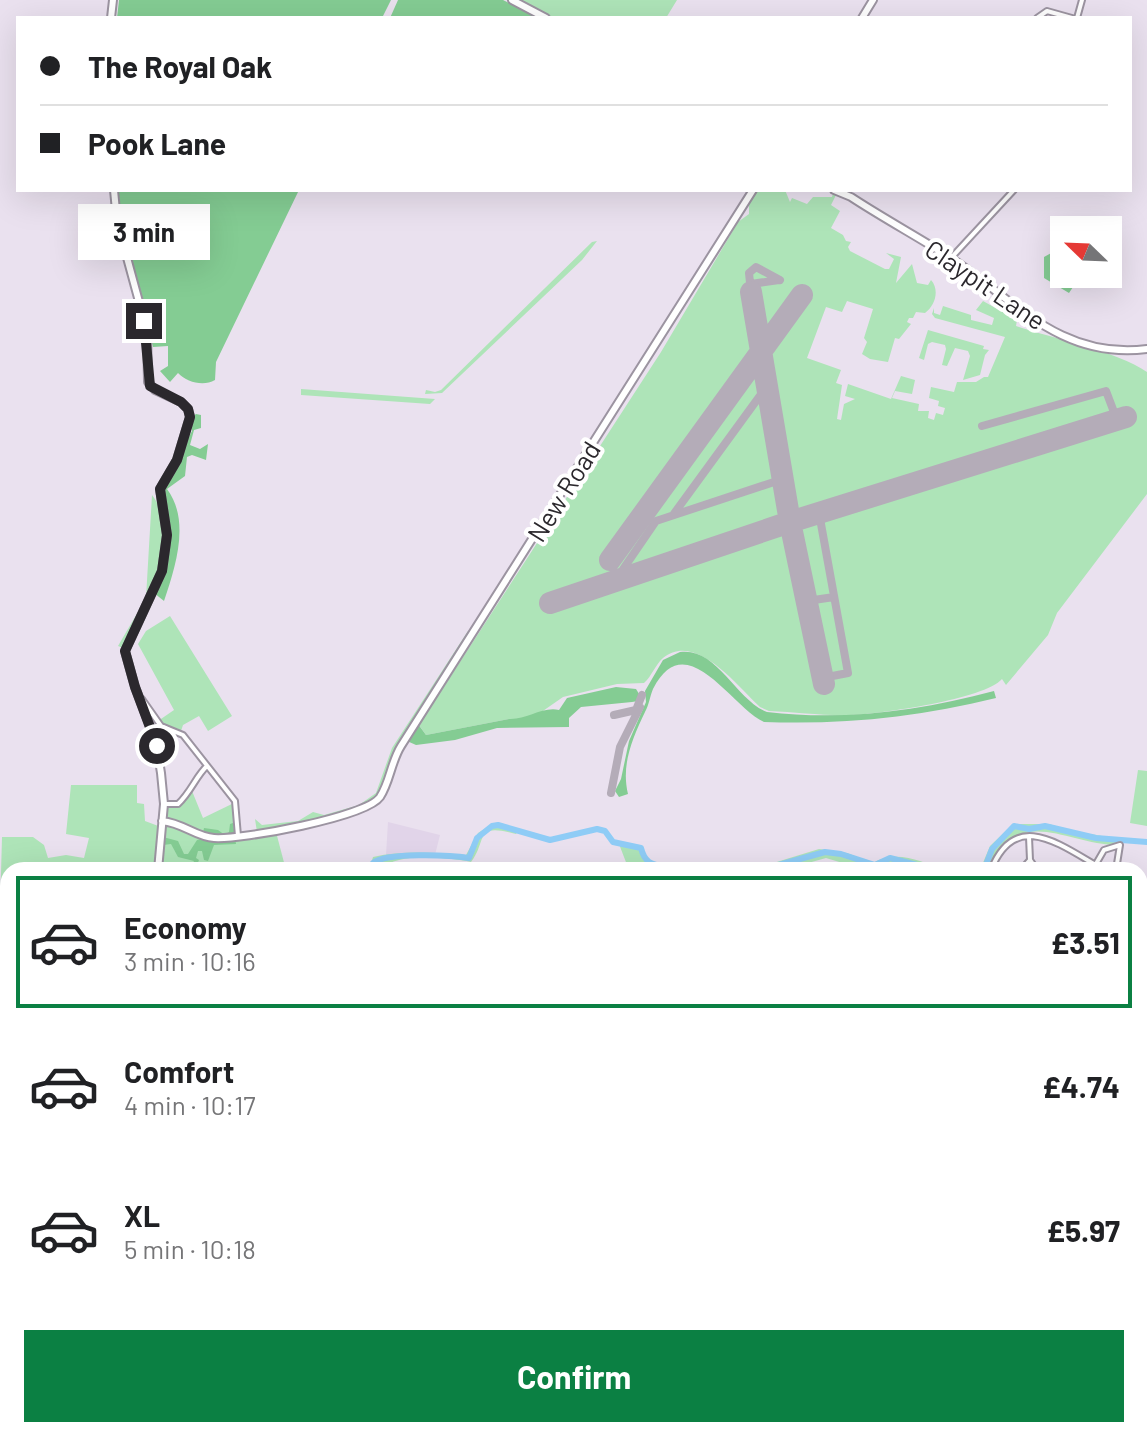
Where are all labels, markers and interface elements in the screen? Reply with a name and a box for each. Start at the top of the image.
text: The Royal Oak [88,48,272,84]
text: Pook Lane [88,125,226,161]
callout: 3 min [78,205,210,261]
text: 3 min [113,216,175,247]
north arrow [1050,216,1122,288]
map controls [1050,216,1122,288]
street label: Claypit Lane [920,232,1052,336]
route end [126,303,162,339]
street label: New Road [520,435,606,547]
route start [139,728,175,764]
icon: car [28,906,100,978]
text: Economy [124,909,247,945]
text: £3.51 [1051,924,1120,960]
text: 3 min · 10:16 [124,945,256,976]
icon: car [28,1050,100,1122]
text: Comfort [124,1053,234,1089]
text: £4.74 [1042,1068,1120,1104]
text: 4 min · 10:17 [124,1089,256,1120]
icon: car [28,1194,100,1266]
text: XL [124,1197,160,1233]
text: £5.97 [1047,1212,1120,1248]
text: 5 min · 10:18 [124,1233,256,1264]
button: Confirm [24,1330,1124,1422]

